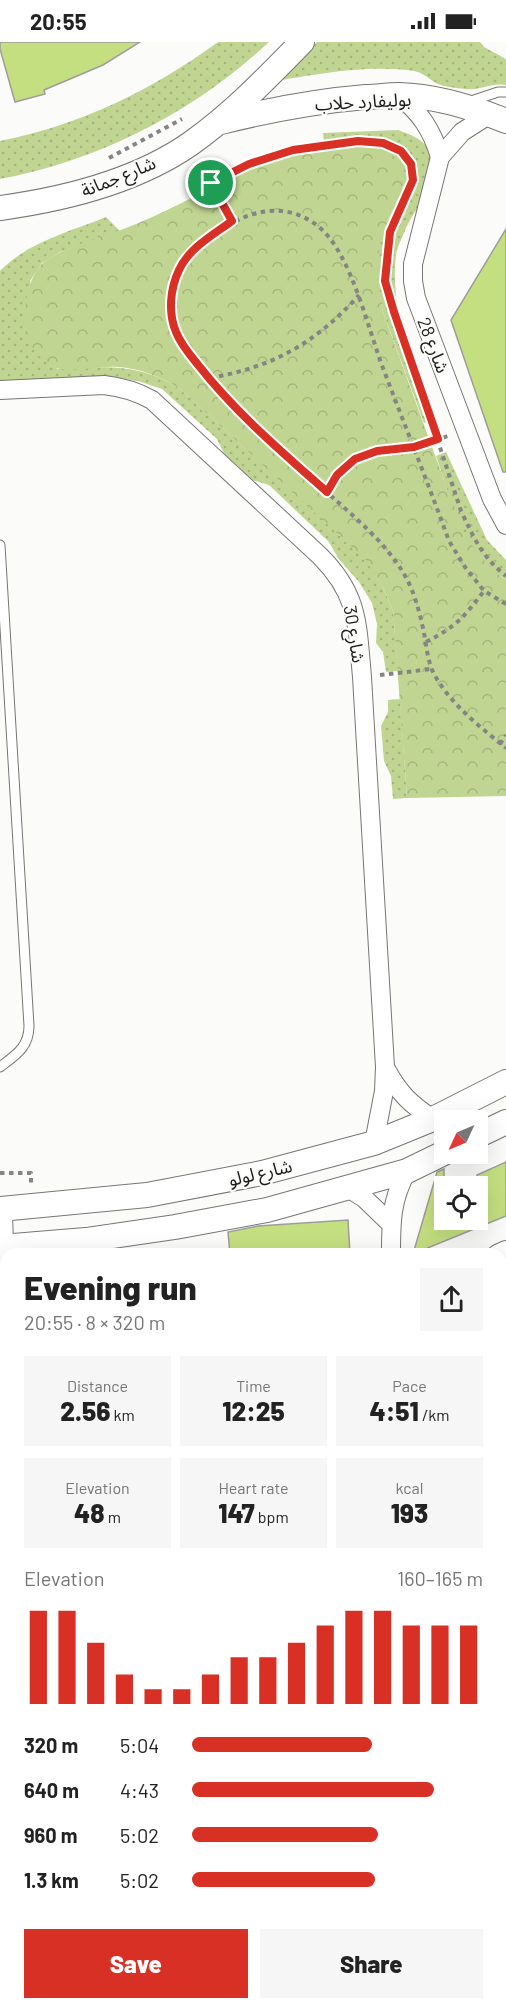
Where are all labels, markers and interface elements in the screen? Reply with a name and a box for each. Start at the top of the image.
text: 20:55 [30,8,87,34]
street label: بوليفارد حلاب [314,87,412,116]
street label: شارع جمانة [77,151,160,205]
pin [185,157,236,208]
icon: arrive [194,166,227,199]
street label: شارع 28 [410,314,455,377]
street label: شارع 30 [336,604,370,665]
north arrow [434,1110,488,1164]
map controls [434,1110,488,1230]
street label: شارع لولو [226,1154,295,1194]
button: locate [434,1176,488,1230]
text: Evening run [24,1267,197,1307]
button: share [420,1268,483,1331]
text: 20:55 · 8 × 320 m [24,1310,165,1334]
text: Distance [67,1376,128,1395]
text: Time [236,1376,271,1395]
text: Pace [392,1376,427,1395]
text: 2.56 [60,1395,110,1426]
text: 12:25 [222,1395,285,1426]
text: 4:51 [369,1395,419,1426]
text: km [110,1405,135,1424]
text: /km [419,1405,450,1424]
text: Elevation [65,1478,130,1497]
text: Heart rate [218,1478,289,1497]
text: kcal [396,1478,423,1497]
text: 48 [74,1497,105,1528]
text: 147 [218,1497,255,1528]
text: 193 [391,1497,428,1528]
text: m [105,1507,121,1526]
text: bpm [255,1507,289,1526]
text: Elevation [24,1566,105,1590]
text: 160–165 m [397,1566,483,1590]
text: 320 m [24,1733,78,1757]
text: 5:04 [120,1733,159,1757]
text: 640 m [24,1778,79,1802]
text: 4:43 [120,1778,159,1802]
text: 960 m [24,1823,77,1847]
text: 5:02 [120,1823,159,1847]
text: 1.3 km [24,1868,79,1892]
text: 5:02 [120,1868,159,1892]
button: Save [24,1929,248,1998]
button: Share [260,1929,483,1998]

